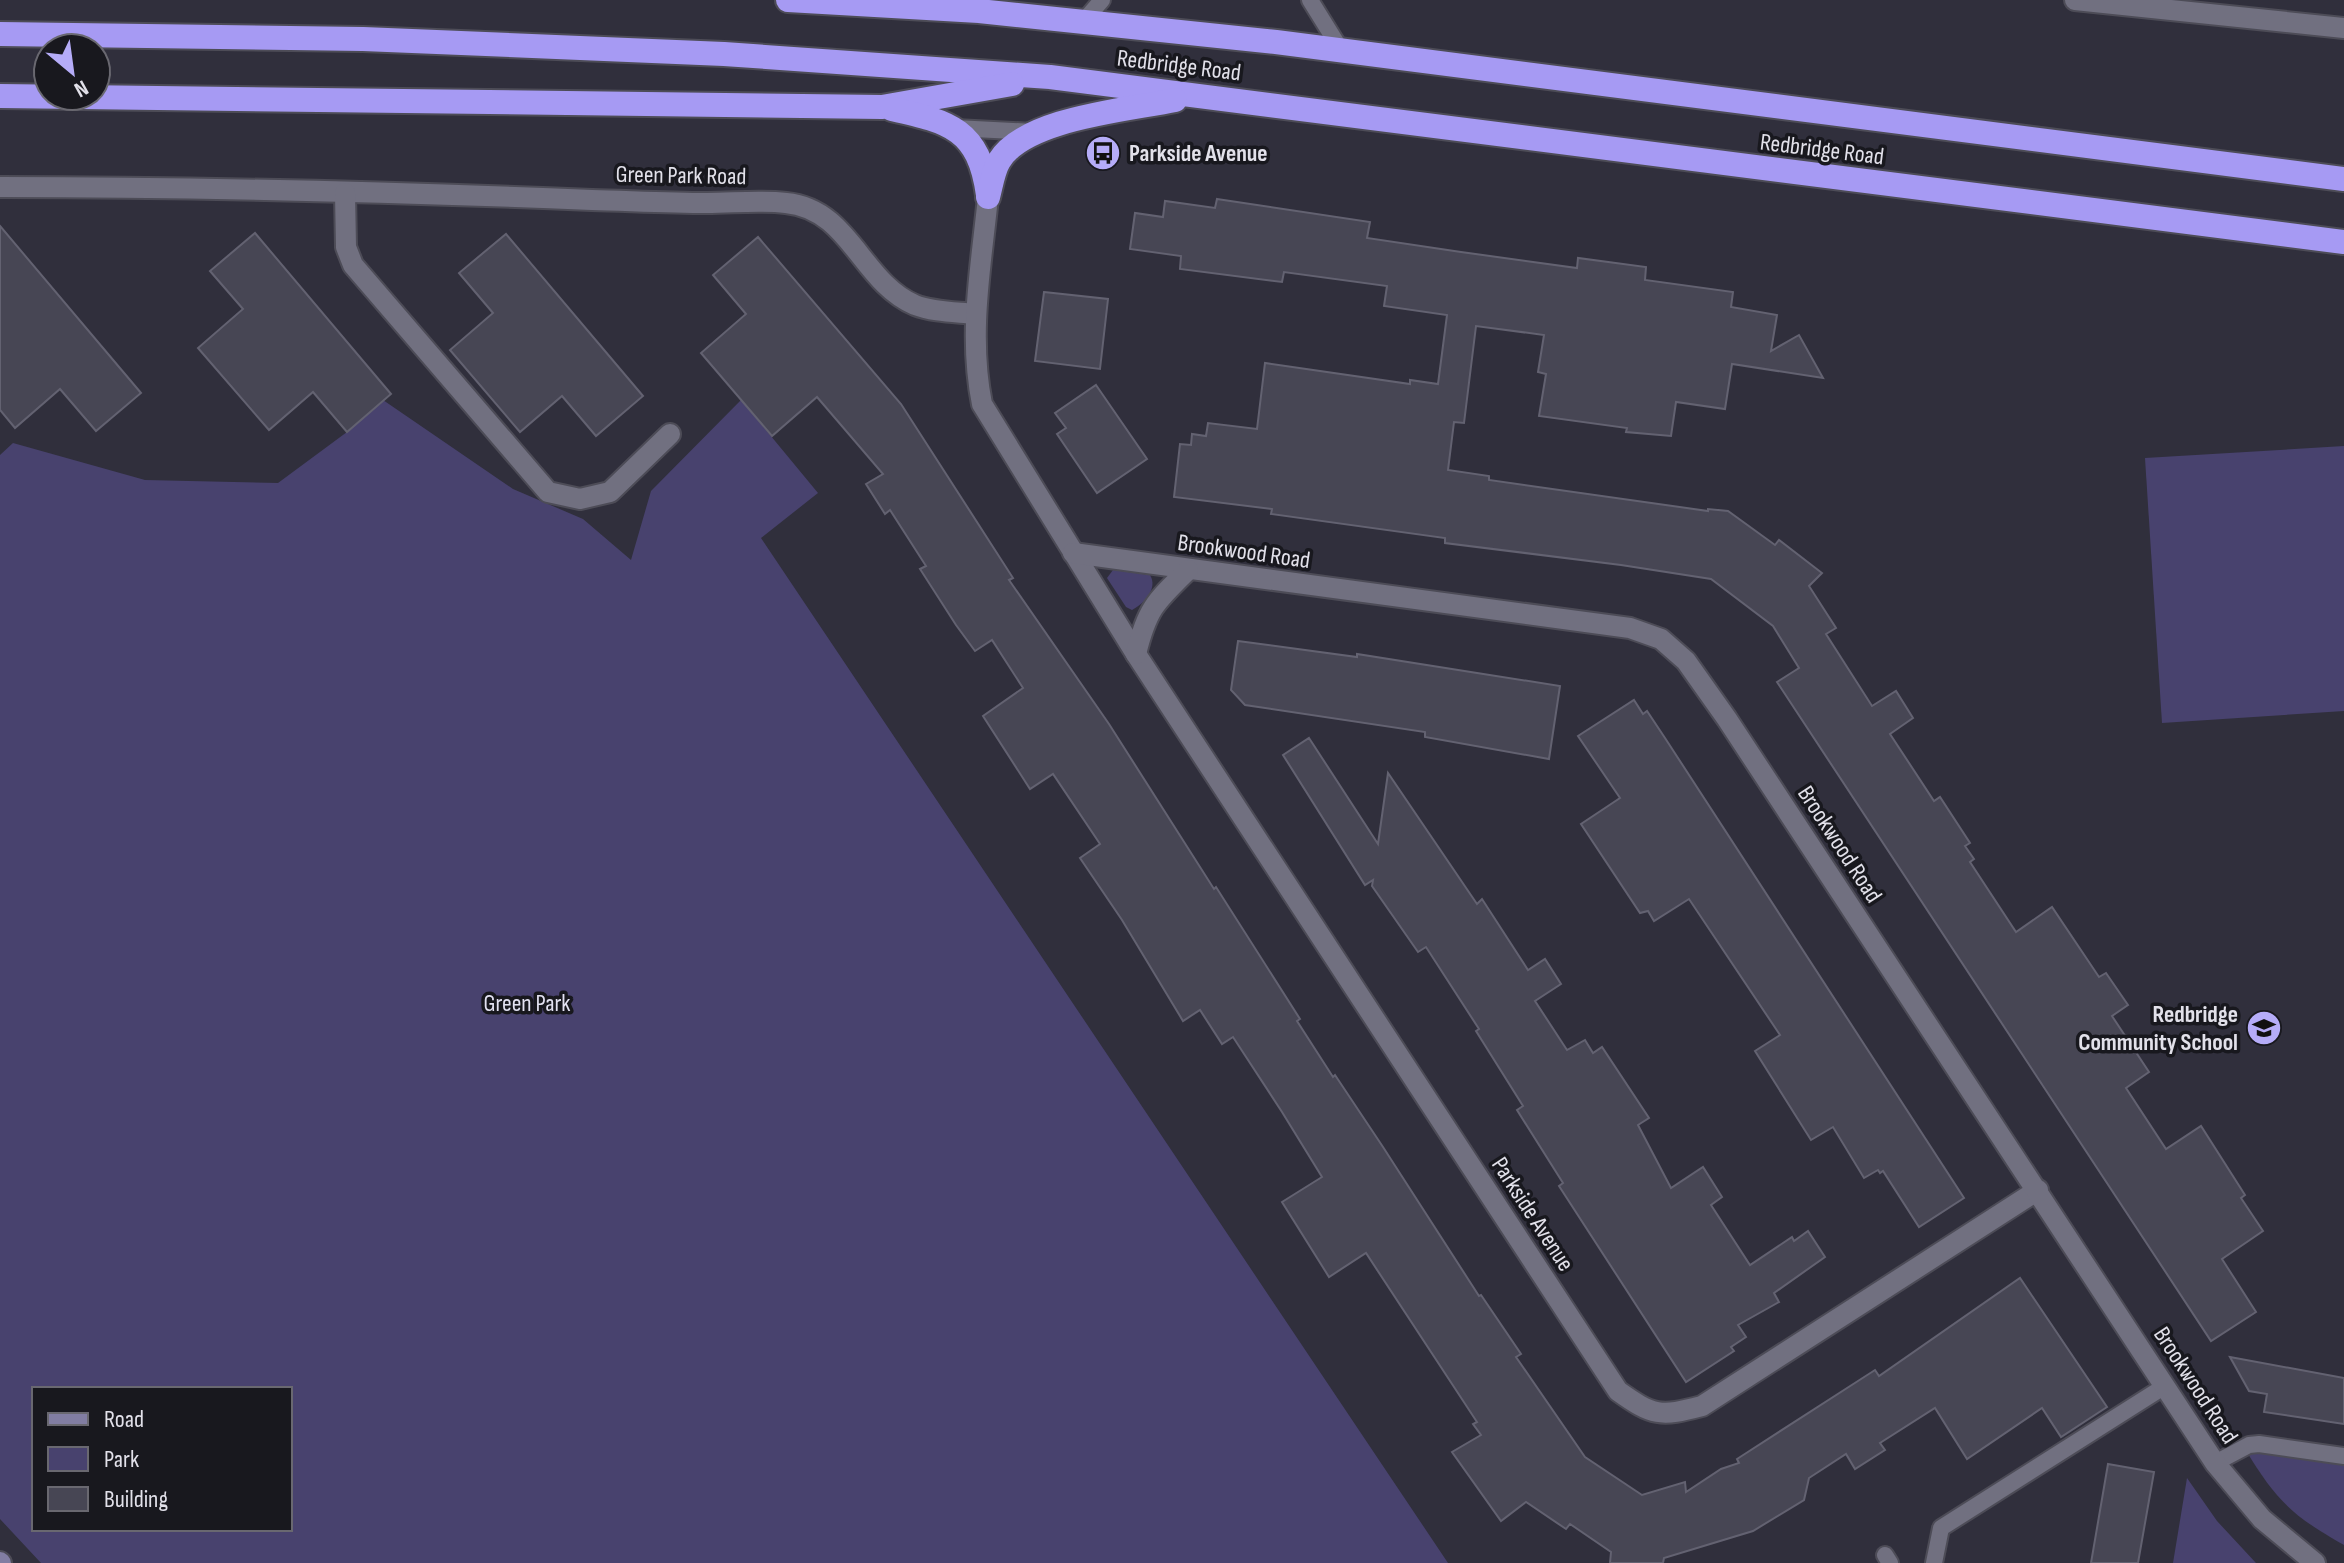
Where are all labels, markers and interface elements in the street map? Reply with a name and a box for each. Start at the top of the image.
north arrow [32,32,112,112]
street label: Redbridge Road [1115,44,1243,87]
text: N [69,74,93,103]
street label: Redbridge Road [1758,128,1886,171]
bus stop icon: Parkside Avenue [1084,134,1122,172]
place label: Parkside Avenue [1129,139,1268,168]
street label: Green Park Road [615,160,747,191]
street label: Brookwood Road [1176,528,1312,575]
street label: Brookwood Road [1791,780,1888,908]
park label: Green Park [483,989,571,1018]
place label: Redbridge Community School [2078,1000,2238,1057]
school or university icon: Redbridge Community School [2245,1009,2283,1047]
street label: Parkside Avenue [1485,1152,1580,1277]
street label: Brookwood Road [2147,1321,2244,1449]
legend [32,1387,292,1531]
text: Road [104,1405,144,1434]
text: Park [104,1445,139,1474]
text: Building [104,1485,168,1514]

